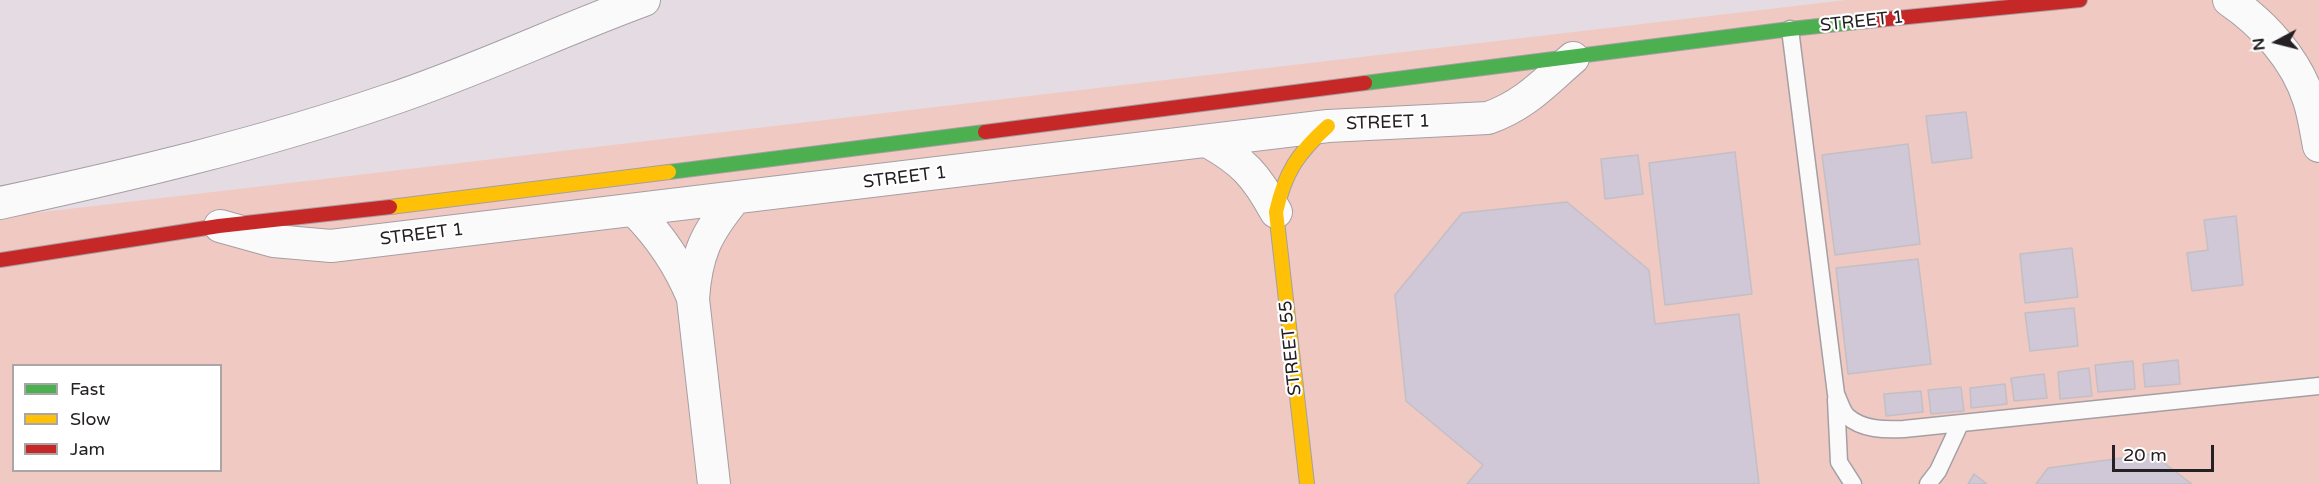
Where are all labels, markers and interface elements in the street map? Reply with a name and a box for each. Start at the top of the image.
street label: STREET 1 [1819,7,1905,37]
north arrow [2247,12,2307,72]
text: N [2248,37,2270,52]
street label: STREET 1 [1346,111,1430,135]
street label: STREET 1 [862,162,948,194]
street label: STREET 1 [379,219,465,251]
street label: STREET 55 [1275,299,1307,397]
legend [12,364,222,472]
text: Fast [70,378,105,400]
text: Slow [70,408,111,430]
scale bar [2115,433,2217,471]
text: Jam [70,438,105,460]
text: 20 m [2123,444,2167,466]

